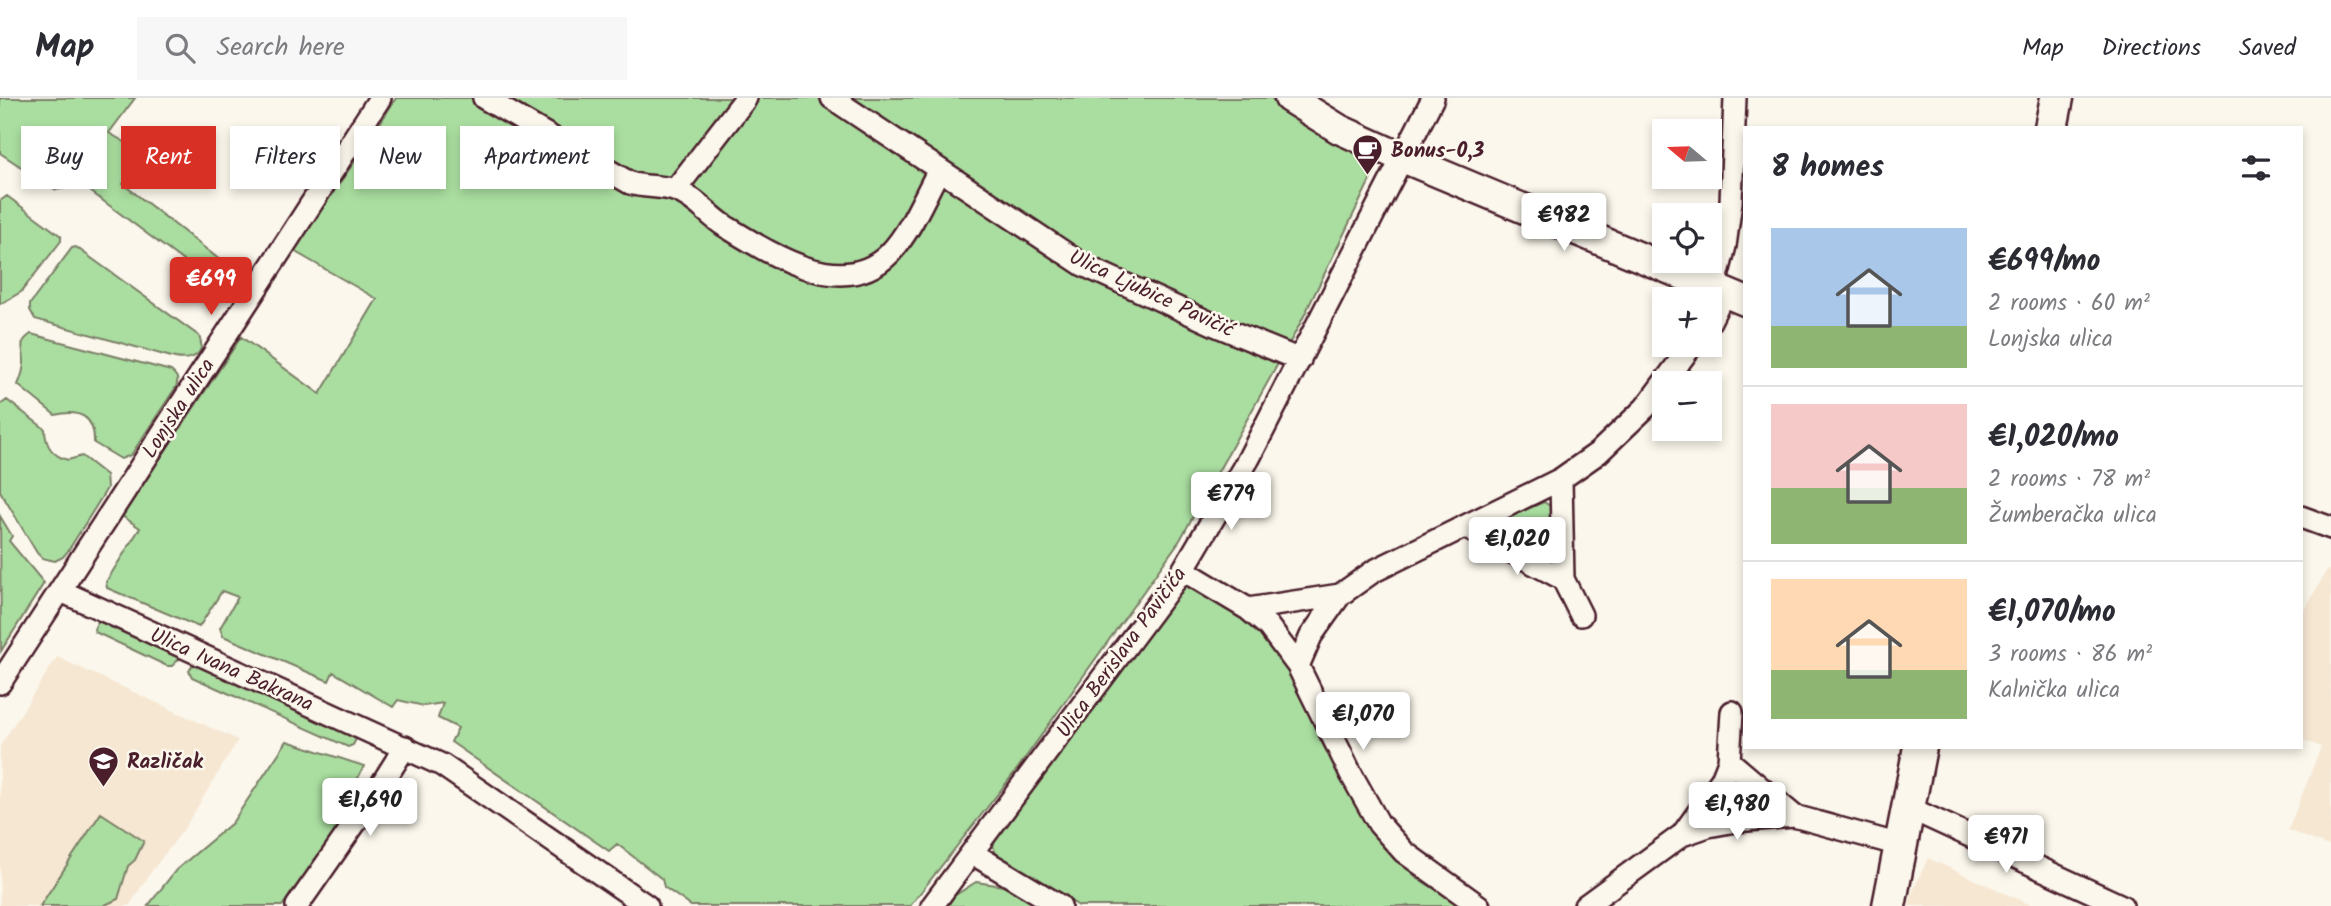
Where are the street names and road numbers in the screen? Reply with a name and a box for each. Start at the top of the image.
street label: Ulica Ljubice Pavičić [1063,242,1241,348]
street label: Lonjska ulica [134,352,224,466]
street label: Ulica Berislava Pavičića [1049,560,1196,745]
street label: Ulica Ivana Bakrana [144,620,318,721]

